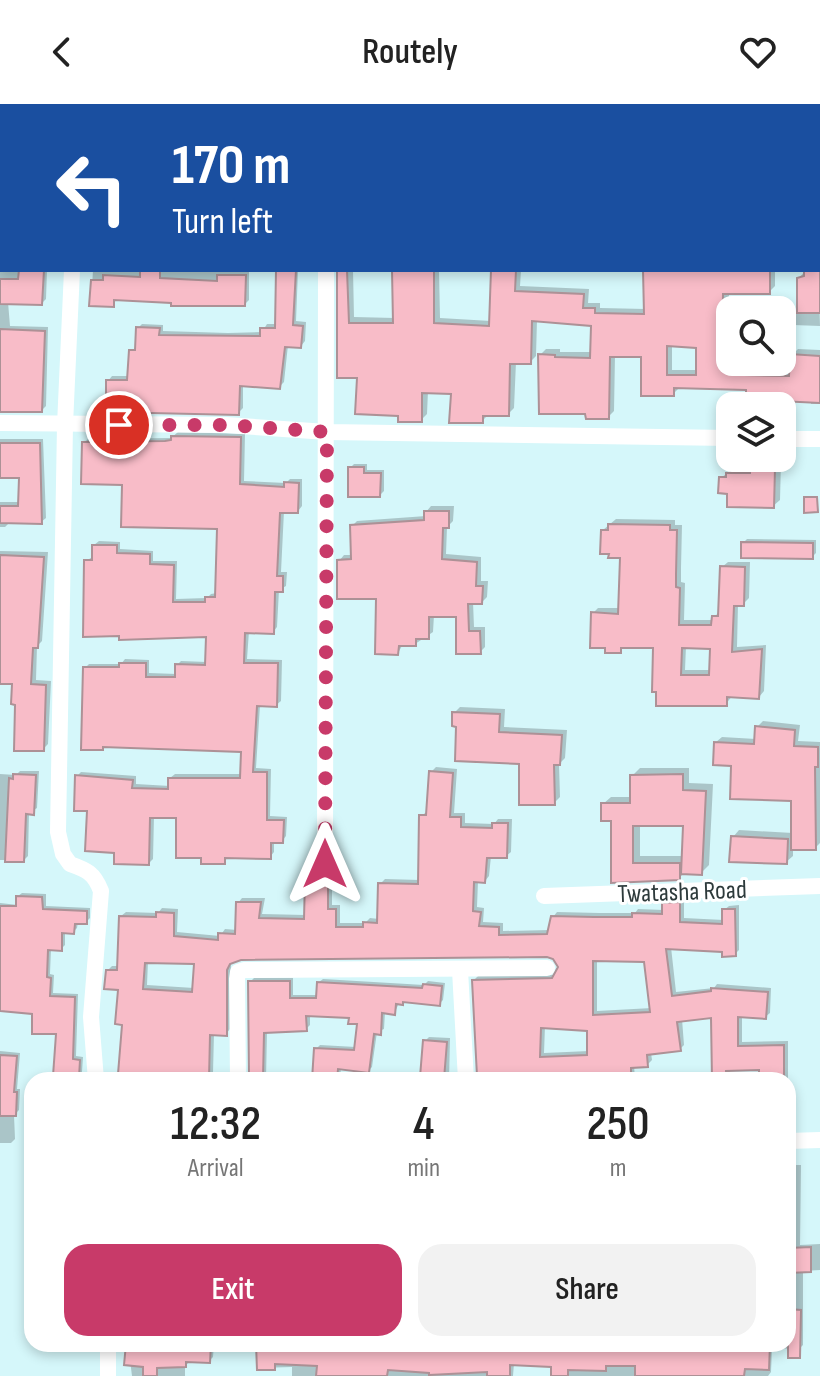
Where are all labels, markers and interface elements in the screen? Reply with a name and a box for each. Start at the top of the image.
icon: back [40,30,84,74]
icon: heart [736,30,780,74]
text: Routely [362,31,458,74]
text: 170 m [172,133,290,200]
icon: left [40,136,144,240]
text: Turn left [172,201,273,244]
map controls [716,296,796,472]
button: search [716,296,796,376]
pin [85,391,153,459]
button: layers [716,392,796,472]
icon: arrive [97,403,141,447]
position arrow [283,822,367,906]
street label: Twatasha Road [617,875,747,910]
text: 12:32 [170,1096,261,1153]
text: 4 [413,1096,434,1153]
text: 250 [587,1096,650,1153]
text: Arrival [188,1153,244,1184]
text: min [407,1153,440,1184]
text: m [610,1153,626,1184]
button: Exit [64,1244,402,1336]
button: Share [418,1244,756,1336]

